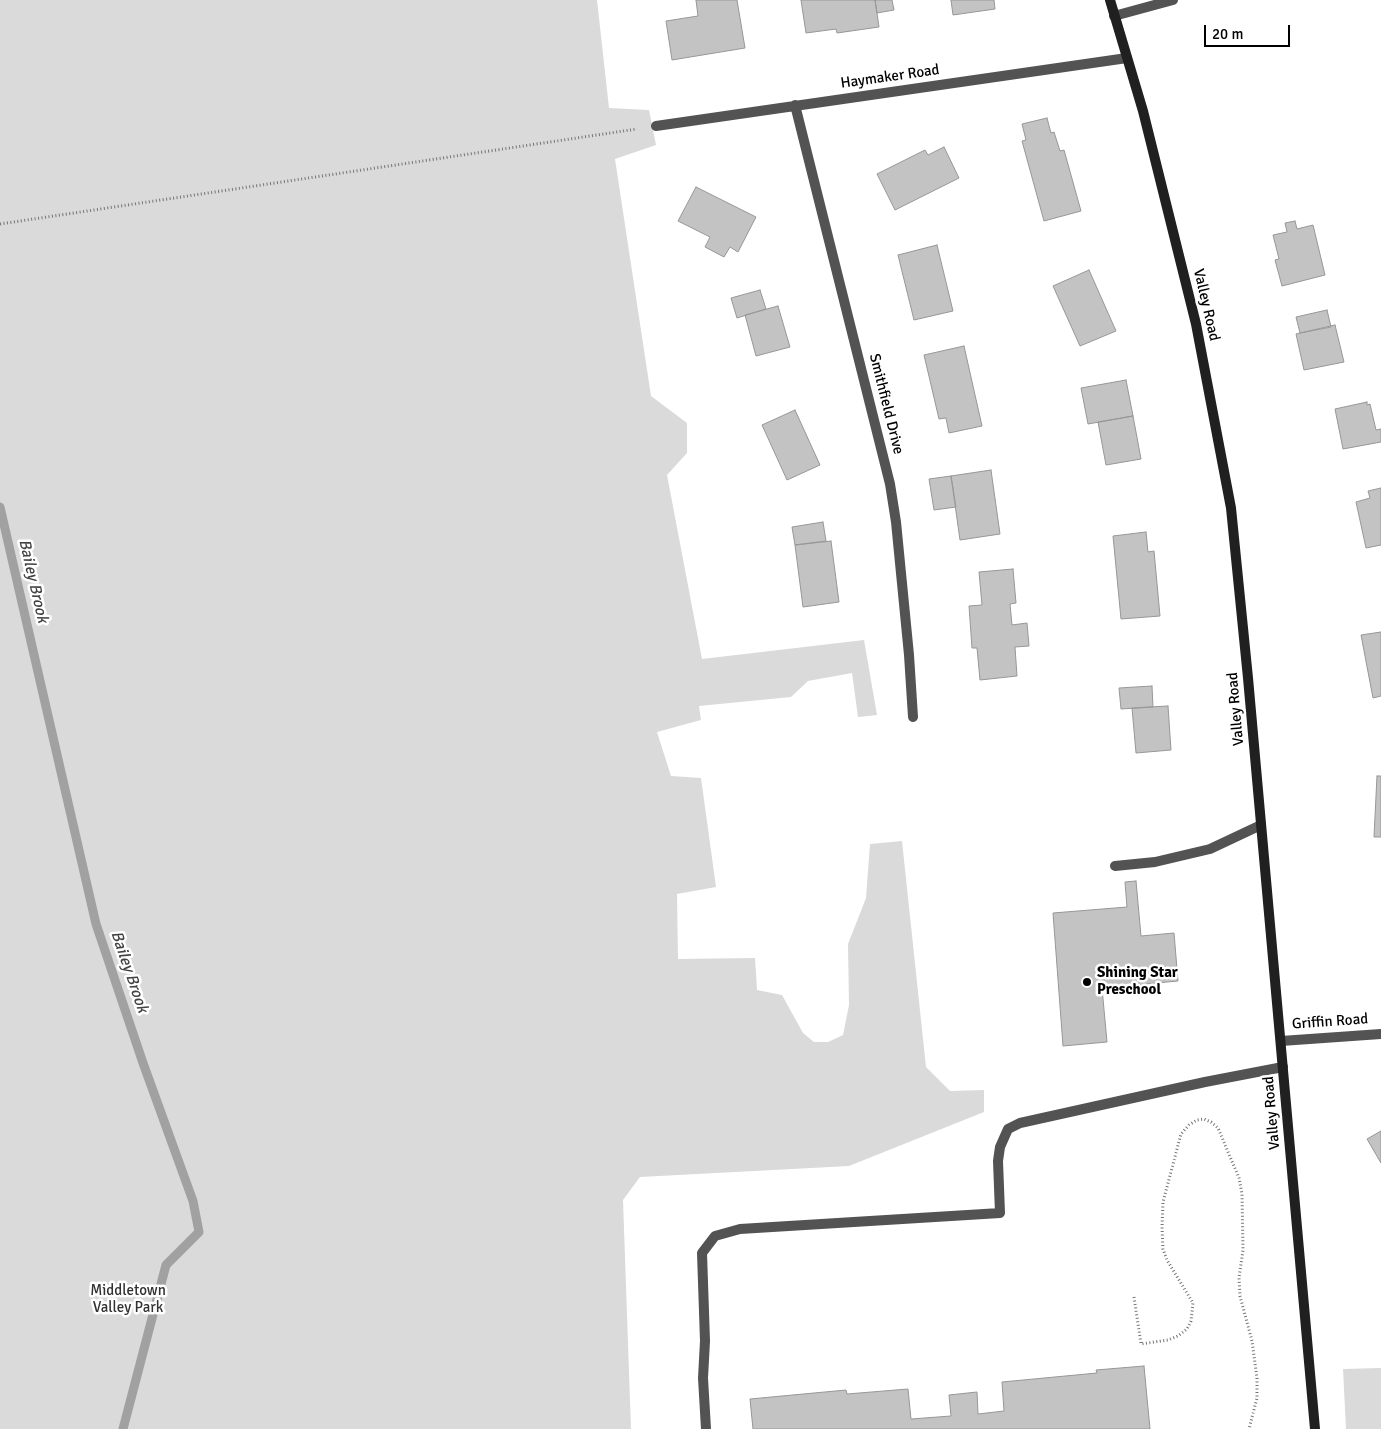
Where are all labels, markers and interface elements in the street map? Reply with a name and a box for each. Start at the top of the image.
scale bar [1206,15,1292,47]
text: 20 m [1212,25,1243,43]
street label: Haymaker Road [839,61,941,93]
street label: Valley Road [1189,267,1223,343]
street label: Smithfield Drive [865,352,907,456]
water label: Bailey Brook [14,537,52,625]
street label: Valley Road [1224,671,1248,747]
water label: Bailey Brook [106,929,152,1015]
place label: Shining Star Preschool [1097,964,1178,999]
marker: Shining Star Preschool [1081,976,1093,988]
street label: Griffin Road [1291,1010,1369,1034]
street label: Valley Road [1260,1075,1284,1151]
park label: Middletown Valley Park [90,1282,166,1317]

